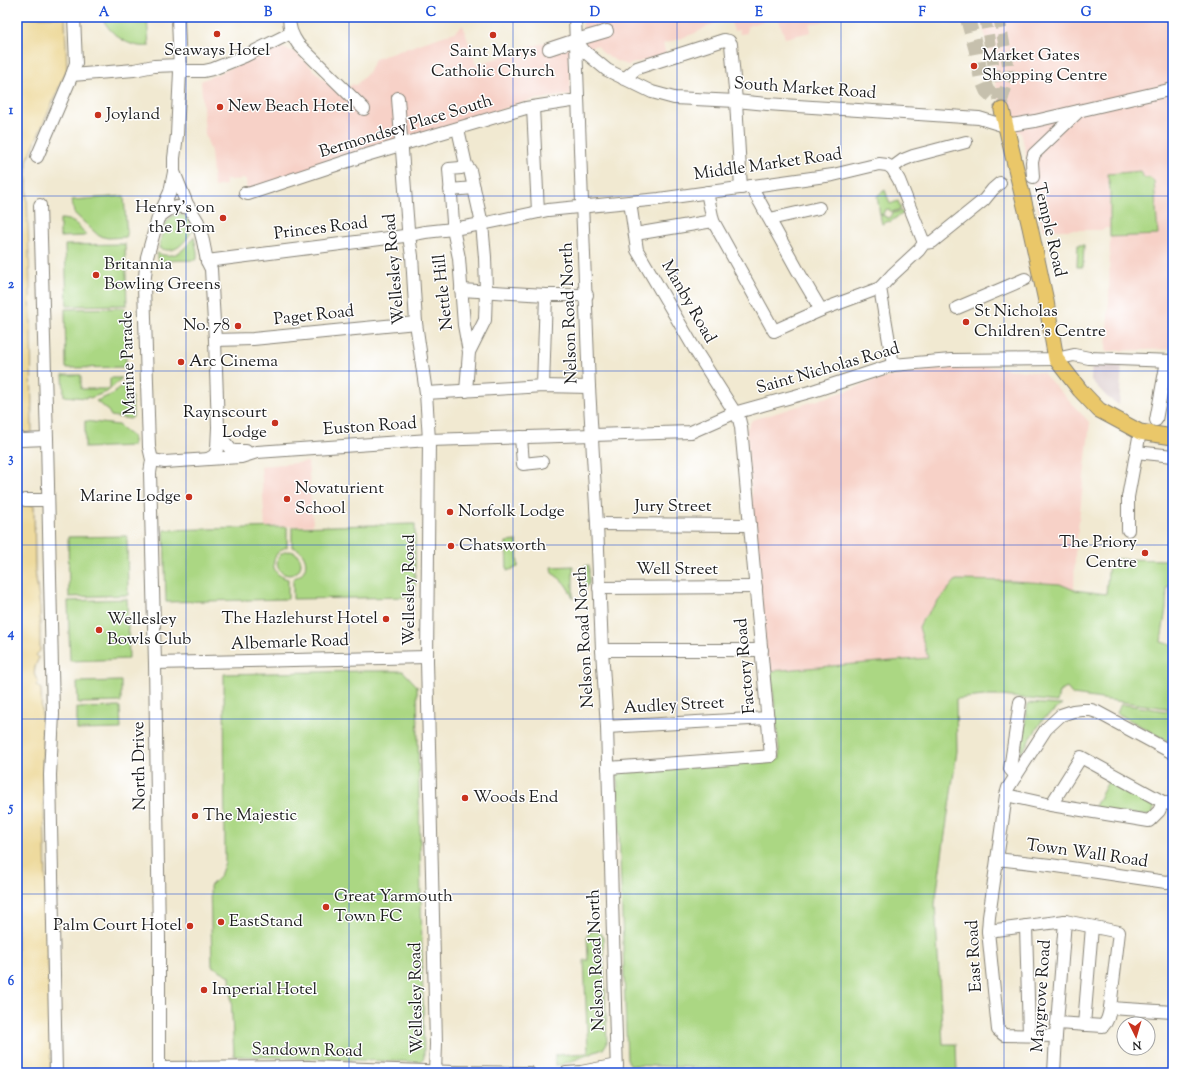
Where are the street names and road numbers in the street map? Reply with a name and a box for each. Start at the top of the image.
street label: South Market Road [733,72,877,106]
street label: Bermondsey Place South [316,89,496,165]
street label: Middle Market Road [692,143,844,187]
street label: Temple Road [1027,181,1072,280]
street label: Princes Road [273,211,370,247]
street label: Wellesley Road [378,212,412,326]
street label: Nelson Road North [556,242,584,384]
street label: Nettle Hill [428,252,460,331]
street label: Manby Road [654,256,722,348]
street label: Paget Road [273,300,356,332]
street label: Marine Parade [115,310,143,415]
street label: Saint Nicholas Road [754,337,903,401]
street label: Euston Road [322,412,418,442]
street label: Jury Street [633,495,712,519]
street label: Wellesley Road [398,534,422,646]
street label: Well Street [636,558,718,582]
street label: Nelson Road North [569,565,601,709]
street label: Factory Road [730,617,762,715]
street label: Albemarle Road [231,629,350,657]
street label: Audley Street [623,691,725,721]
street label: North Drive [127,721,153,811]
street label: Town Wall Road [1025,834,1150,874]
street label: Nelson Road North [583,889,611,1031]
street label: East Road [961,919,989,993]
street label: Maygrove Road [1026,938,1058,1053]
street label: Wellesley Road [404,942,430,1054]
street label: Sandown Road [251,1038,363,1064]

